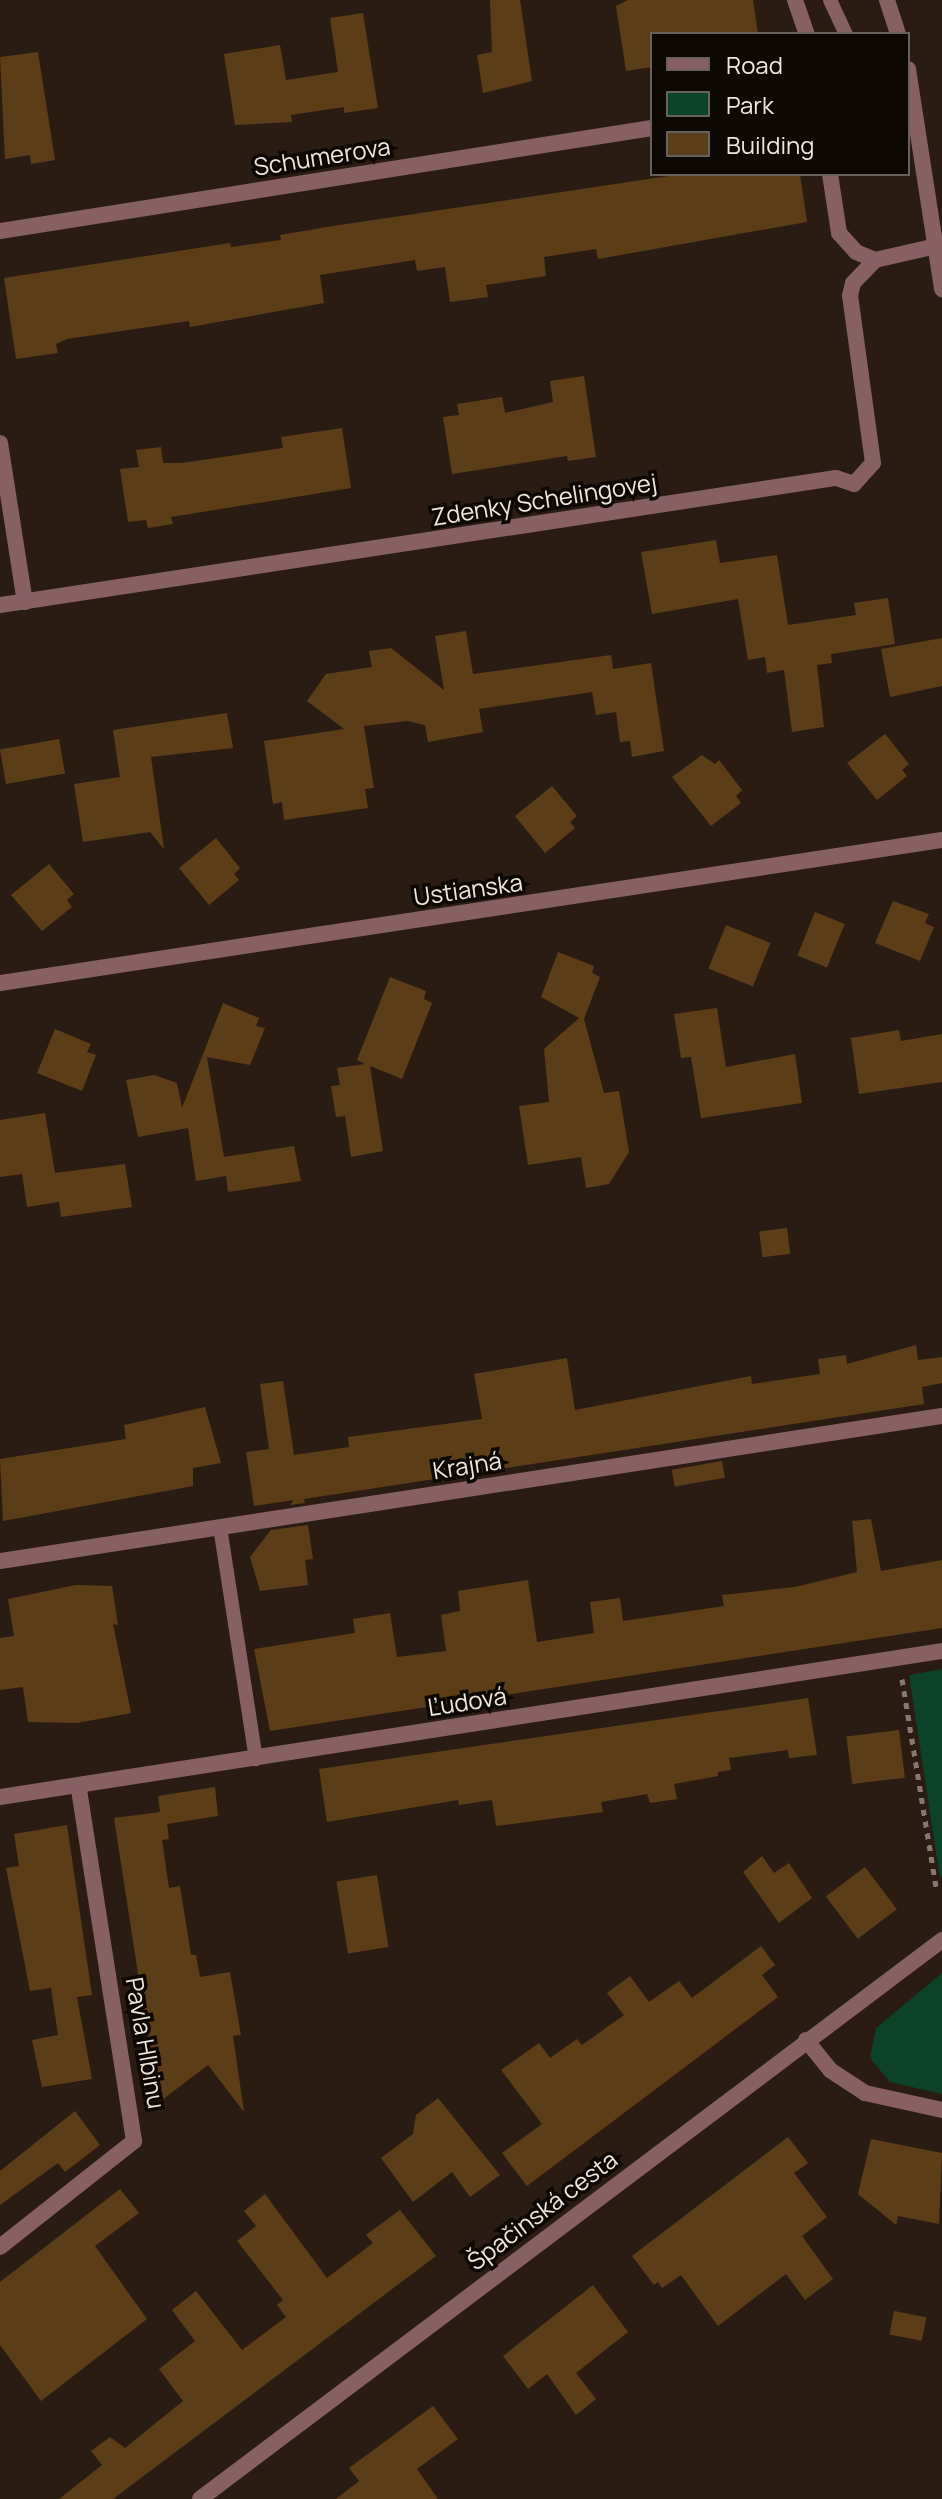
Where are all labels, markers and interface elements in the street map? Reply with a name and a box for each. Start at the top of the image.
legend [650,32,910,176]
text: Road [726,48,783,81]
text: Park [726,88,774,121]
text: Building [726,128,814,161]
street label: Schumerova [252,131,392,181]
street label: Zdenky Schelingovej [429,467,659,531]
street label: Ustianska [411,867,525,911]
street label: Krajná [431,1445,503,1485]
street label: Ľudová [426,1681,508,1721]
street label: Pavla Hlbinu [120,1975,172,2111]
street label: Špačinská cesta [461,2144,623,2276]

